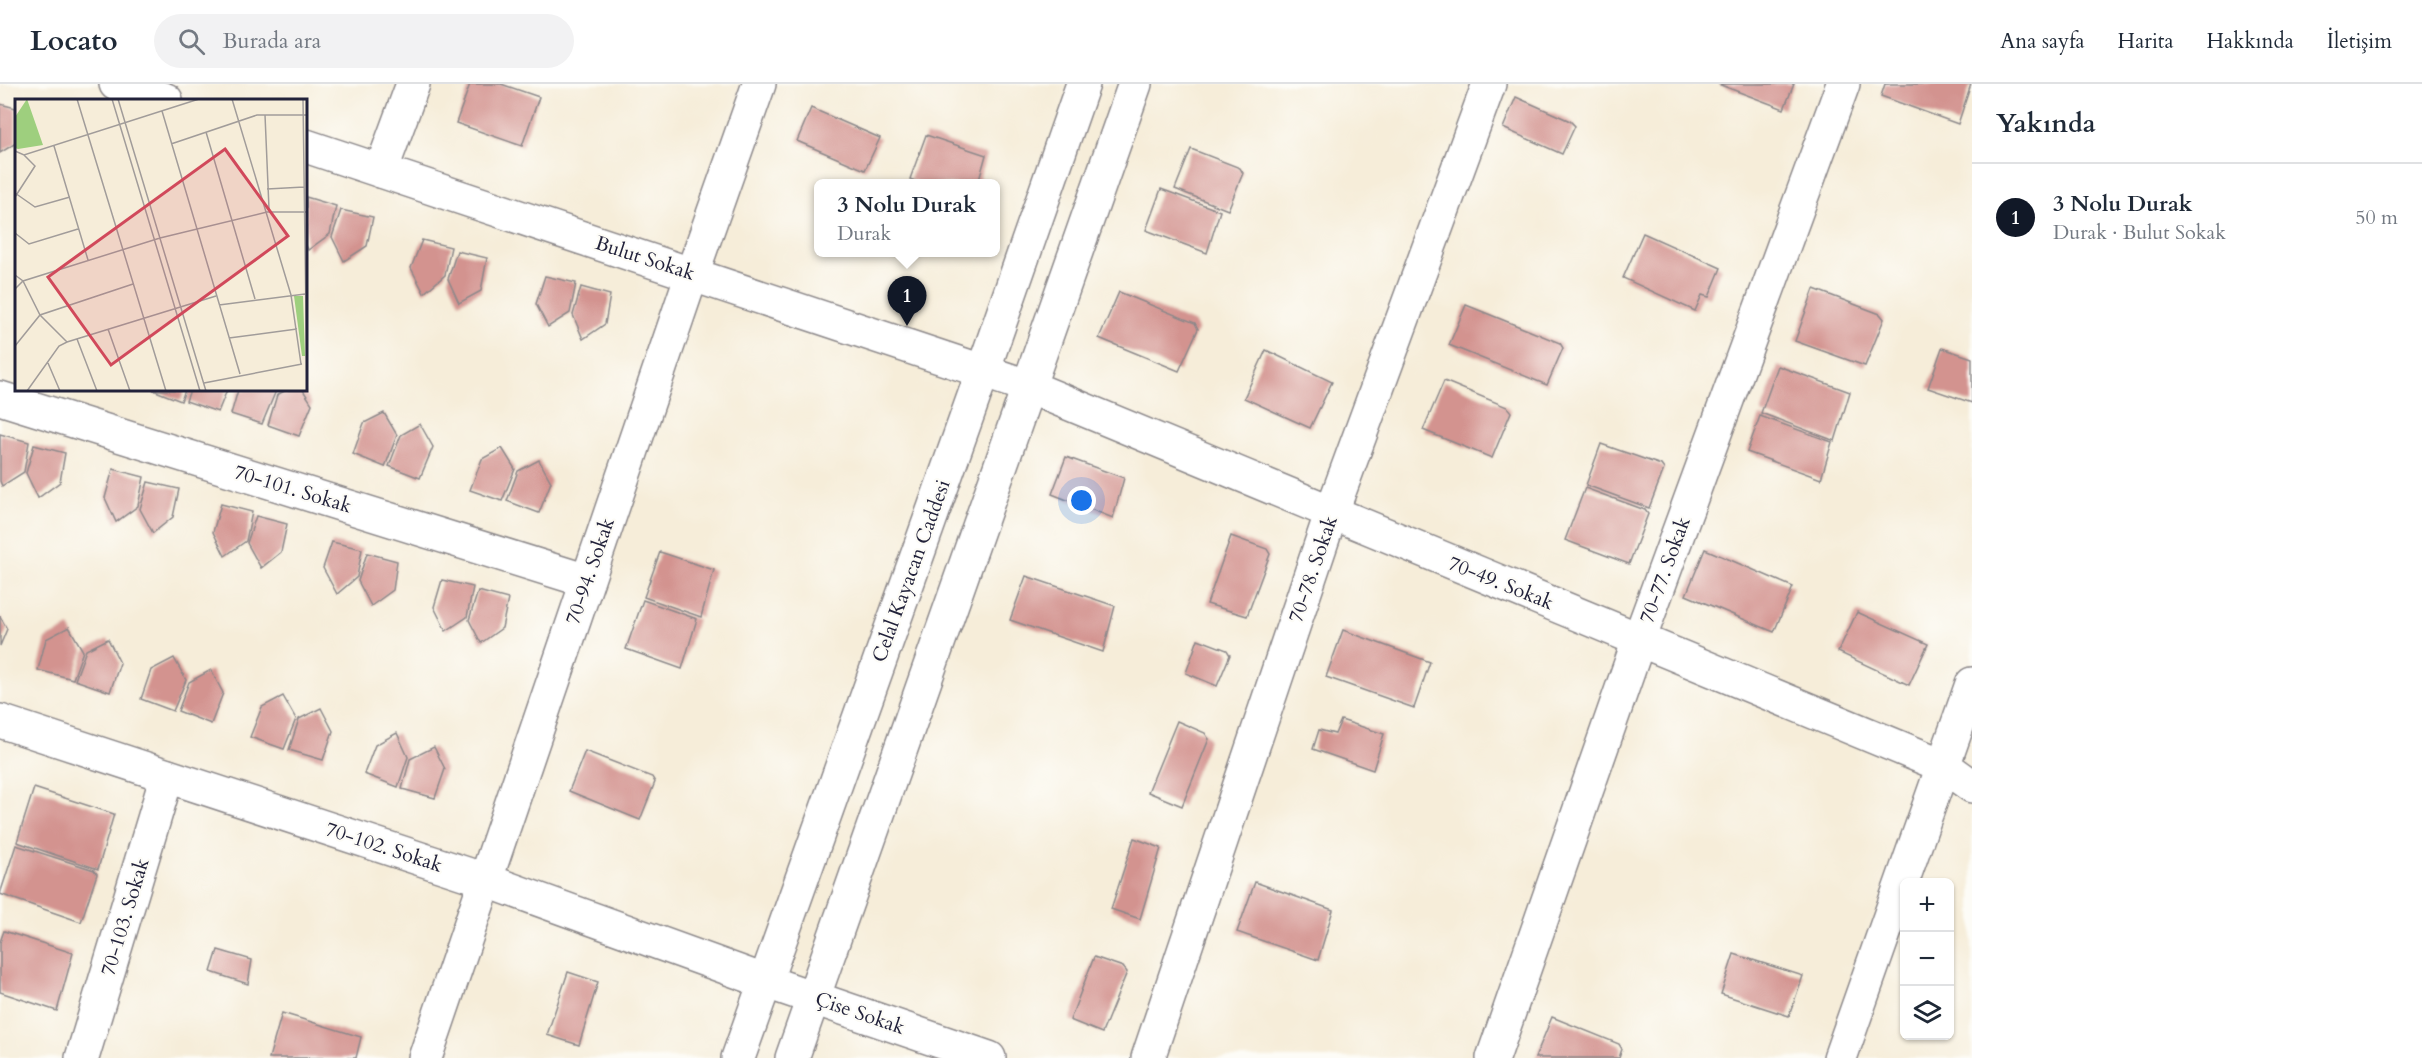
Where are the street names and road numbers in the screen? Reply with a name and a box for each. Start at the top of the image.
street label: Bulut Sokak [592,229,699,287]
street label: 70-101. Sokak [231,458,355,520]
street label: Celal Kayacan Caddesi [865,476,957,666]
street label: 70-78. Sokak [1282,512,1344,626]
street label: 70-77. Sokak [1633,513,1697,627]
street label: 70-94. Sokak [559,514,621,628]
street label: 70-49. Sokak [1444,550,1558,616]
street label: 70-102. Sokak [322,815,446,879]
street label: 70-103. Sokak [94,855,156,979]
street label: Çise Sokak [812,985,909,1041]

